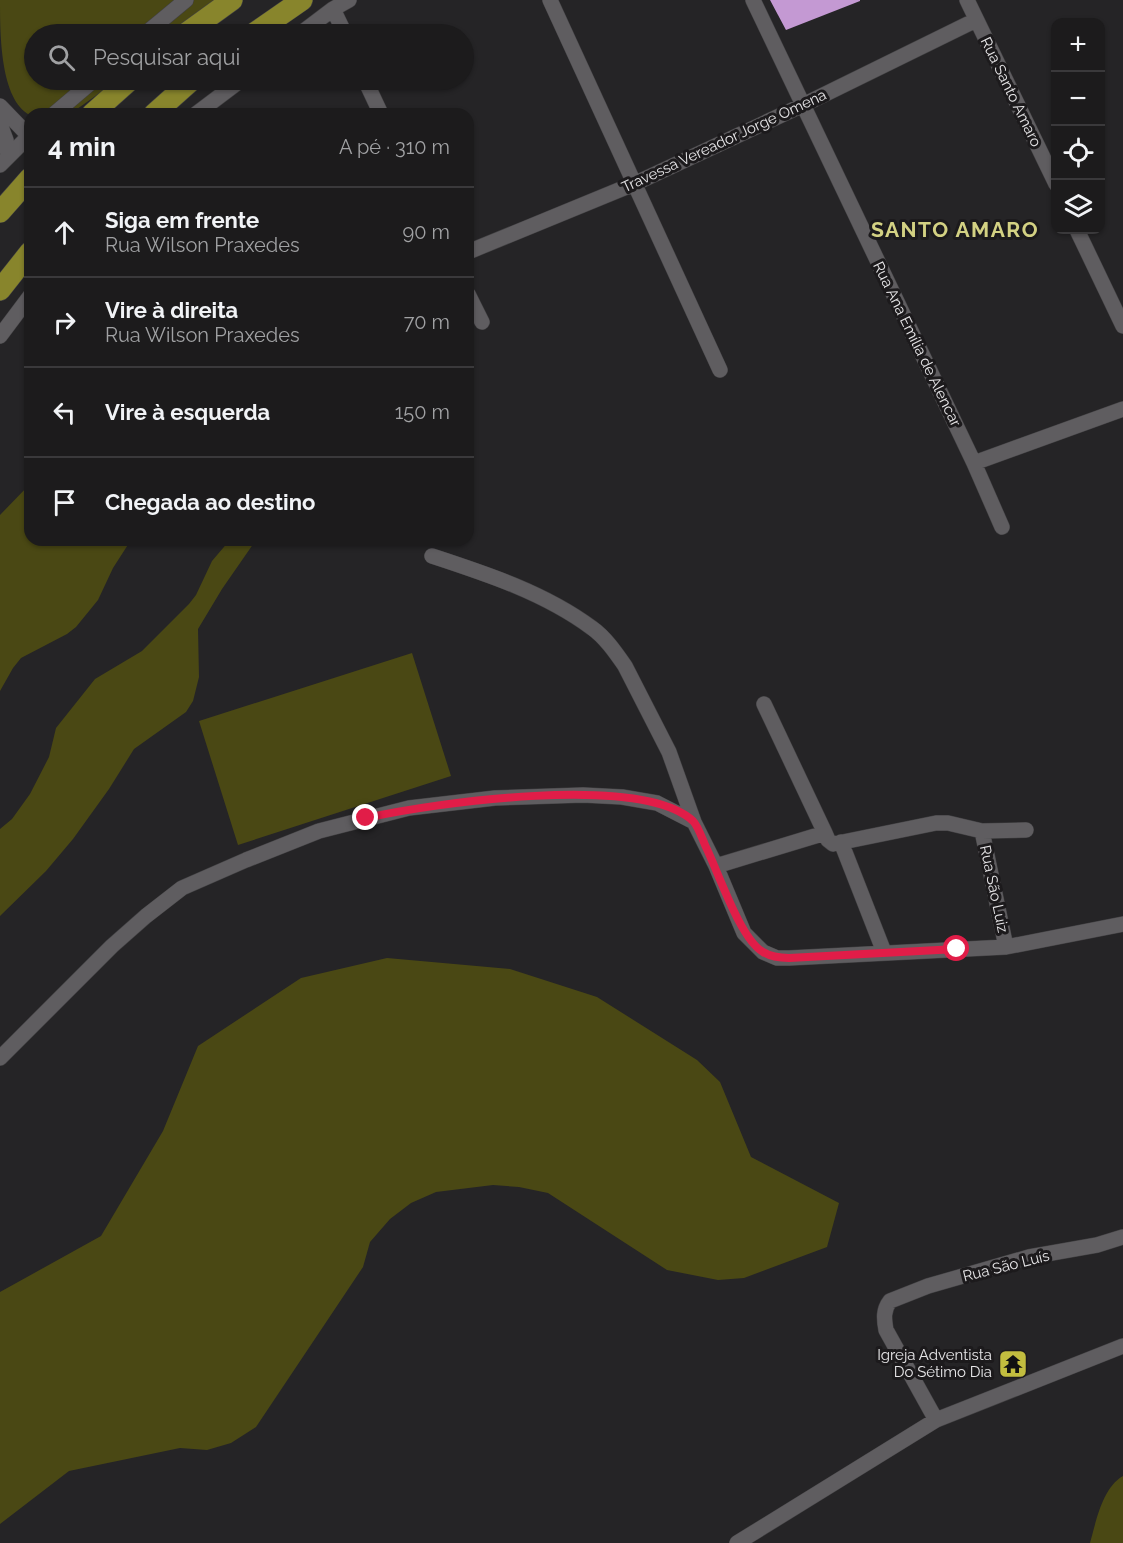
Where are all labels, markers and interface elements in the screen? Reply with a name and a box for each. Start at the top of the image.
map controls [1051,18,1105,234]
button: + [1051,18,1105,72]
search box [24,24,474,90]
street label: Rua Santo Amaro [977,34,1045,150]
icon: search [45,41,78,74]
text: Pesquisar aqui [93,44,240,70]
button: − [1051,72,1105,126]
street label: Travessa Vereador Jorge Omena [619,86,829,196]
button: locate [1051,126,1105,180]
text: 4 min [48,132,116,162]
text: A pé · 310 m [339,135,450,159]
button: layers [1051,180,1105,234]
text: Siga em frente [105,207,259,233]
icon: ahead [48,216,81,249]
district label: SANTO AMARO [871,217,1039,242]
text: 90 m [403,220,450,244]
text: Rua Wilson Praxedes [105,233,300,257]
street label: Rua Ana Emília de Alencar [869,259,965,430]
text: Vire à direita [105,297,238,323]
icon: right [48,306,81,339]
text: 70 m [404,310,450,334]
text: Rua Wilson Praxedes [105,323,300,347]
icon: left [48,396,81,429]
text: Vire à esquerda [105,399,270,425]
text: 150 m [395,400,450,424]
icon: arrive [48,486,81,519]
text: Chegada ao destino [105,489,315,515]
route end [352,804,378,830]
street label: Rua São Luiz [976,844,1012,934]
route start [943,935,969,961]
street label: Rua São Luís [961,1247,1051,1285]
place label: Igreja Adventista Do Sétimo Dia [877,1346,992,1381]
temple icon: Igreja Adventista Do Sétimo Dia [997,1348,1029,1380]

